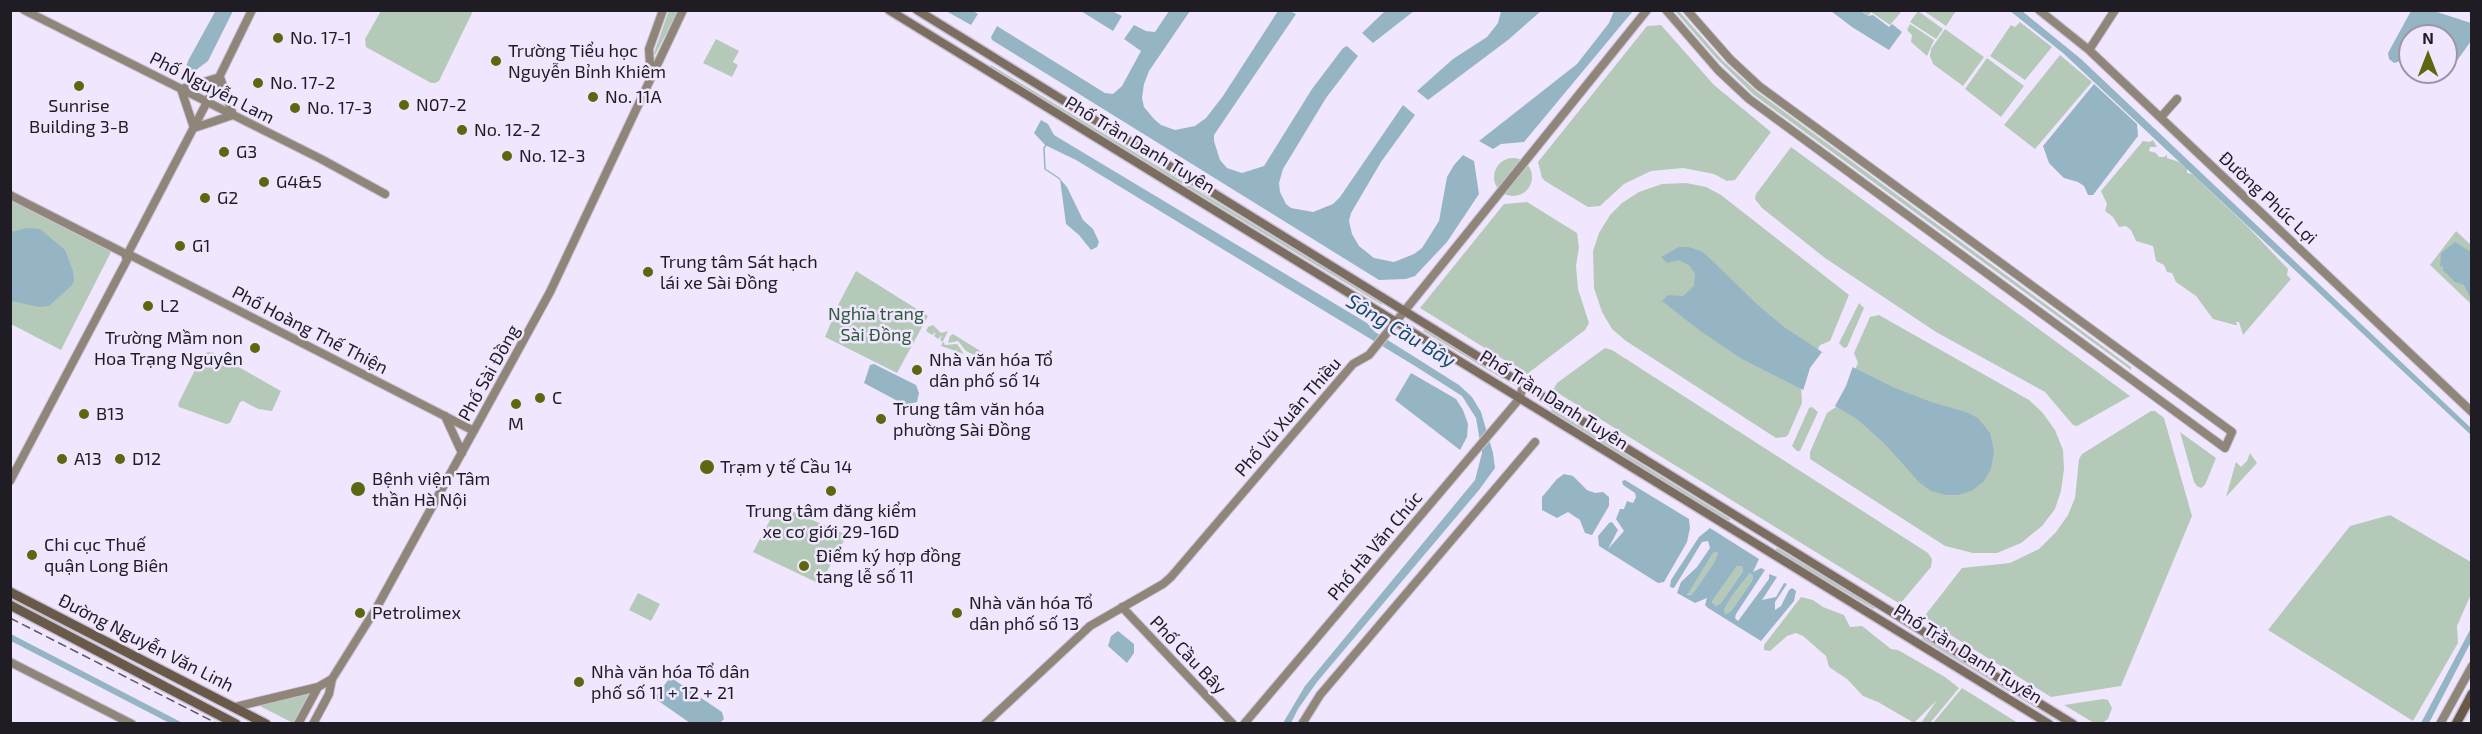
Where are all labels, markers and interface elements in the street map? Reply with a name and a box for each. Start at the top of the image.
north arrow [2398,24,2458,84]
place label: No. 17-1 [290,27,352,49]
text: N [2422,28,2434,47]
marker: No. 17-1 [271,31,285,45]
place label: Trường Tiểu học Nguyễn Bỉnh Khiêm [508,40,666,82]
street label: Phố Nguyễn Lam [146,47,278,129]
marker: Trường Tiểu học Nguyễn Bỉnh Khiêm [489,54,503,68]
place label: No. 17-2 [270,72,335,94]
marker: No. 17-2 [251,76,265,90]
marker: Sunrise Building 3-B [72,79,86,93]
place label: No. 11A [605,86,662,108]
marker: No. 11A [586,90,600,104]
street label: Phố Trần Danh Tuyên [1061,92,1219,198]
place label: N07-2 [416,94,467,116]
place label: Sunrise Building 3-B [29,95,129,138]
place label: No. 17-3 [307,97,372,119]
marker: N07-2 [397,98,411,112]
marker: No. 17-3 [288,101,302,115]
place label: No. 12-2 [474,119,541,141]
marker: No. 12-2 [455,123,469,137]
place label: G3 [236,141,257,163]
marker: G3 [217,145,231,159]
place label: No. 12-3 [519,145,585,167]
street label: Đường Phúc Lợi [2215,147,2321,249]
marker: No. 12-3 [500,149,514,163]
place label: G4&5 [276,171,322,193]
marker: G4&5 [257,175,271,189]
place label: G2 [217,187,238,209]
marker: G2 [198,191,212,205]
place label: G1 [192,235,210,257]
marker: G1 [173,239,187,253]
place label: Trung tâm Sát hạch lái xe Sài Đồng [660,251,818,294]
marker: Trung tâm Sát hạch lái xe Sài Đồng [641,265,655,279]
street label: Phố Hoàng Thế Thiện [228,281,392,379]
water label: Sông Cầu Bây [1342,289,1460,373]
place label: L2 [160,295,179,317]
marker: L2 [141,299,155,313]
park label: Nghĩa trang Sài Đồng [828,303,924,346]
street label: Phố Sài Đồng [454,321,524,425]
place label: Trường Mầm non Hoa Trạng Nguyên [94,327,243,370]
marker: Trường Mầm non Hoa Trạng Nguyên [248,341,262,355]
street label: Phố Trần Danh Tuyên [1476,346,1632,454]
place label: Nhà văn hóa Tổ dân phố số 14 [929,349,1053,392]
street label: Phố Vũ Xuân Thiều [1230,353,1346,481]
marker: Nhà văn hóa Tổ dân phố số 14 [910,363,924,377]
place label: C [552,387,562,409]
marker: C [533,391,547,405]
marker: M [509,397,523,411]
place label: Trung tâm văn hóa phường Sài Đồng [893,398,1045,440]
place label: B13 [96,403,124,425]
marker: B13 [77,407,91,421]
marker: Trung tâm văn hóa phường Sài Đồng [874,412,888,426]
place label: M [508,413,524,435]
place label: A13 [74,448,102,470]
place label: D12 [132,448,161,470]
marker: A13 [55,452,69,466]
marker: D12 [113,452,127,466]
place label: Trạm y tế Cầu 14 [720,456,852,478]
marker: Trạm y tế Cầu 14 [698,458,716,476]
place label: Bệnh viện Tâm thần Hà Nội [372,468,490,510]
marker: Bệnh viện Tâm thần Hà Nội [349,480,367,498]
marker: Trung tâm đăng kiểm xe cơ giới 29-16D [824,484,838,498]
street label: Phố Hà Văn Chúc [1323,487,1427,605]
place label: Trung tâm đăng kiểm xe cơ giới 29-16D [746,500,916,542]
place label: Chi cục Thuế quận Long Biên [44,534,169,576]
place label: Điểm ký hợp đồng tang lễ số 11 [816,545,961,588]
marker: Chi cục Thuế quận Long Biên [25,548,39,562]
marker: Điểm ký hợp đồng tang lễ số 11 [797,559,811,573]
street label: Đường Nguyễn Văn Linh [55,589,237,697]
place label: Nhà văn hóa Tổ dân phố số 13 [969,592,1093,634]
street label: Phố Trần Danh Tuyên [1890,600,2046,708]
place label: Petrolimex [372,602,461,624]
marker: Petrolimex [353,606,367,620]
marker: Nhà văn hóa Tổ dân phố số 13 [950,606,964,620]
street label: Phố Cầu Bây [1145,611,1231,699]
place label: Nhà văn hóa Tổ dân phố số 11 + 12 + 21 [591,661,750,704]
marker: Nhà văn hóa Tổ dân phố số 11 + 12 + 21 [572,675,586,689]

